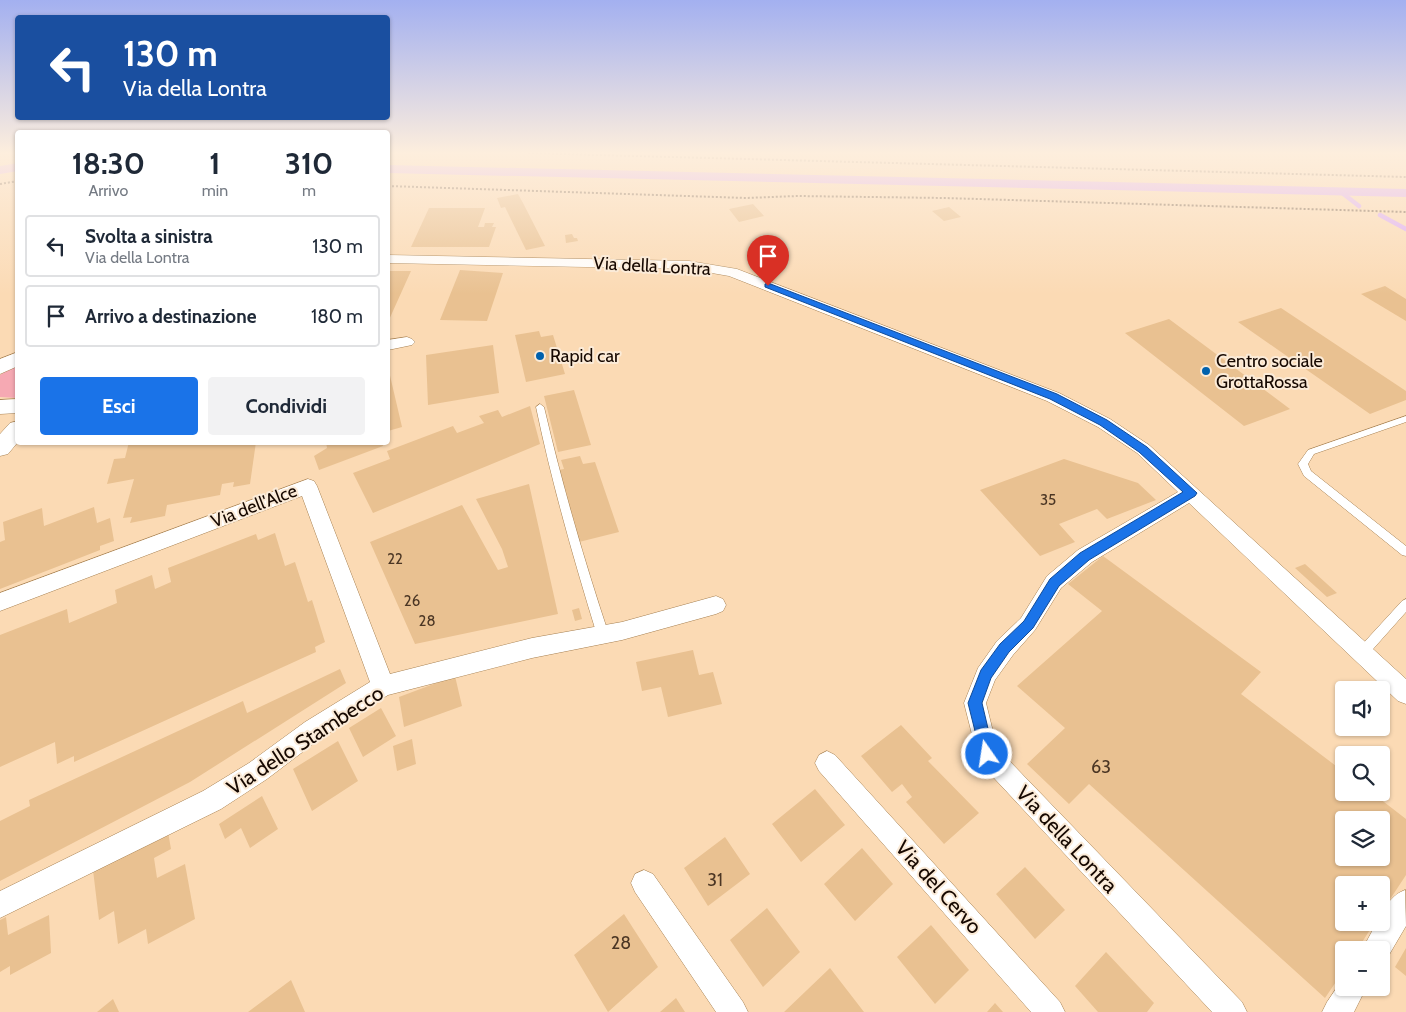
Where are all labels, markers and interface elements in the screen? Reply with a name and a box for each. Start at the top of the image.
text: 130 m [123,32,218,75]
icon: left [40,35,105,100]
text: Via della Lontra [123,75,267,102]
text: 18:30 [72,145,145,182]
text: 1 [209,145,220,182]
text: 310 [285,145,333,182]
text: Arrivo [88,181,128,200]
text: min [202,181,228,200]
text: m [302,181,316,200]
text: Svolta a sinistra [85,225,213,248]
icon: left [42,232,70,260]
text: 130 m [312,235,363,258]
pin [747,235,789,286]
icon: arrive [754,242,782,270]
text: Via della Lontra [85,248,190,267]
street label: Via della Lontra [593,252,712,280]
icon: arrive [42,302,70,330]
text: Arrivo a destinazione [85,305,256,328]
text: 180 m [311,305,363,328]
place label: Rapid car [550,345,620,367]
marker: Rapid car [534,350,546,362]
place label: Centro sociale GrottaRossa [1216,350,1323,393]
marker: Centro sociale GrottaRossa [1200,365,1212,377]
button: Esci [40,377,198,435]
button: Condividi [208,377,365,435]
street label: Via dell'Alce [208,480,300,532]
house number: 35 [1040,491,1056,509]
house number: 22 [387,550,403,568]
house number: 26 [404,592,420,610]
house number: 28 [419,612,435,630]
street label: Via dello Stambecco [222,680,388,800]
map controls [1335,681,1390,996]
button: sound [1335,681,1390,736]
position arrow [960,727,1012,779]
button: search [1335,746,1390,801]
house number: 63 [1091,756,1111,778]
street label: Via della Lontra [1011,780,1123,898]
button: layers [1335,811,1390,866]
street label: Via del Cervo [891,835,987,939]
house number: 31 [707,869,723,891]
button: + [1335,876,1390,931]
house number: 28 [611,932,631,954]
button: − [1335,941,1390,996]

